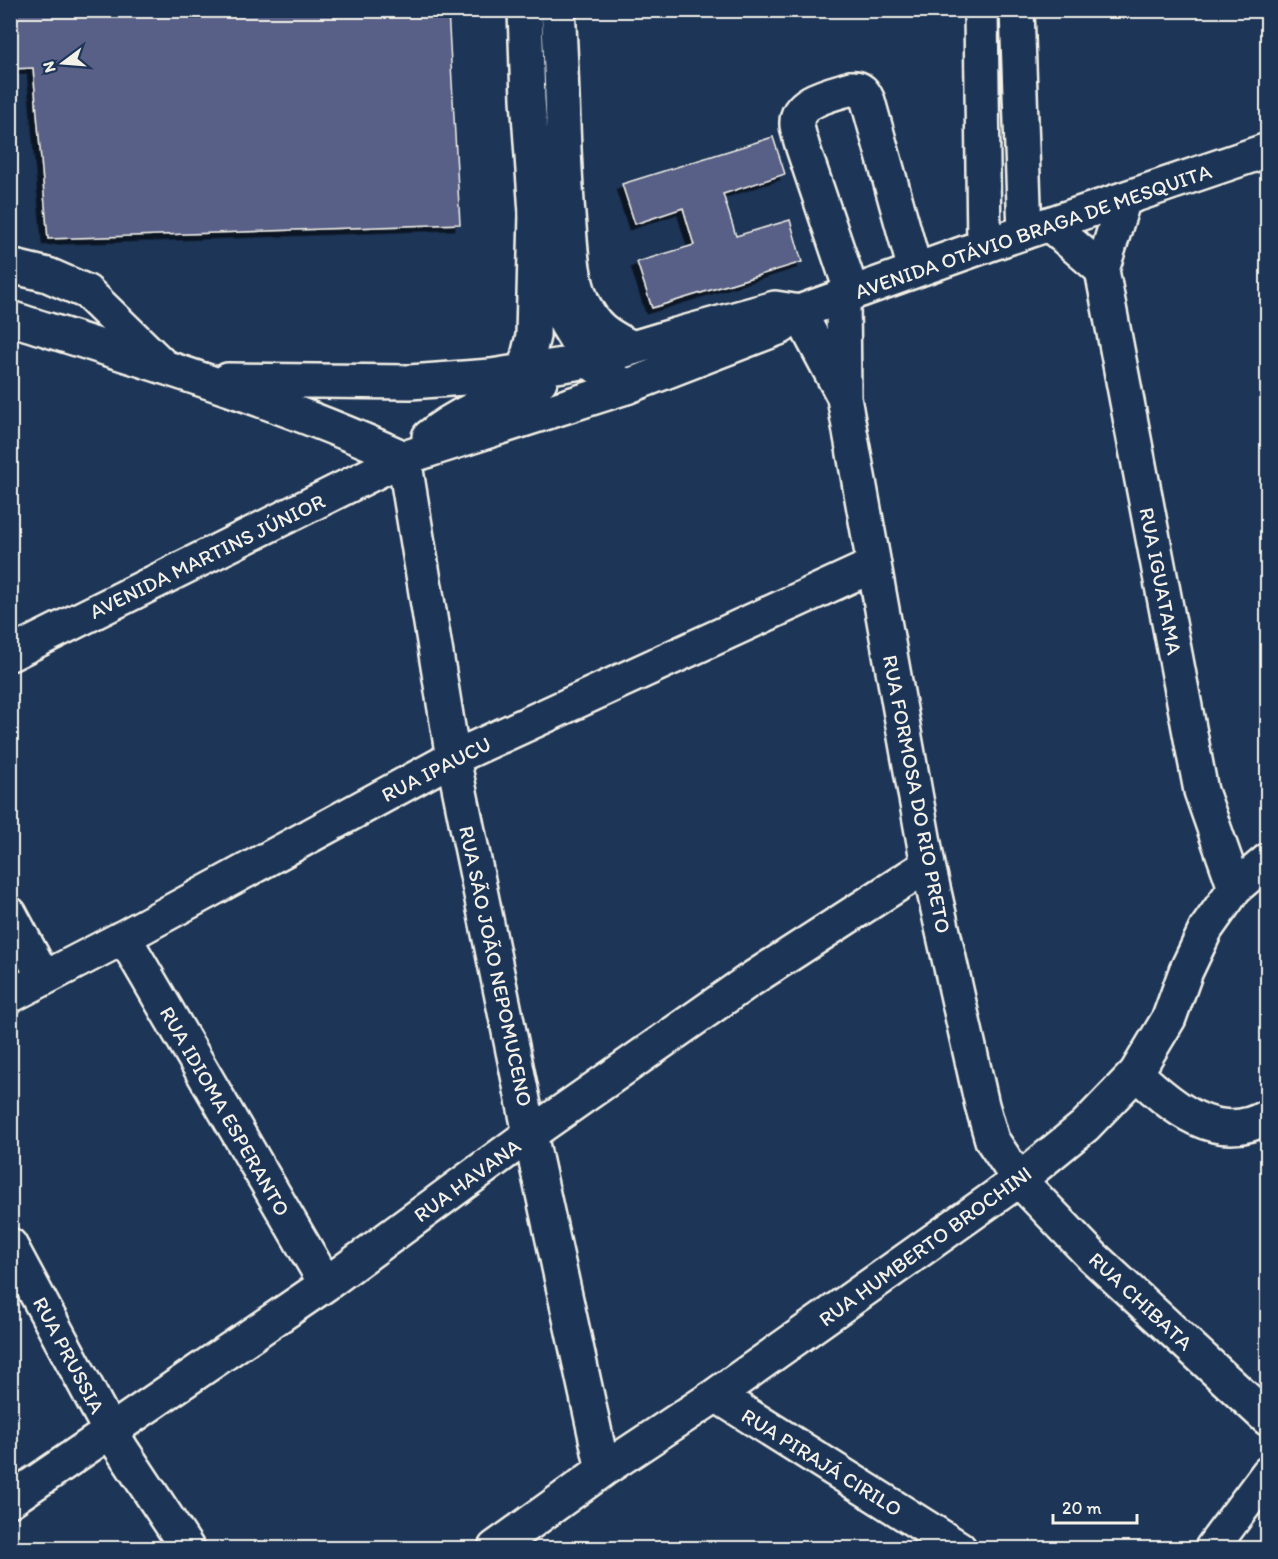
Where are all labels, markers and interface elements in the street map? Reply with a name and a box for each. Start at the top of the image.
north arrow [33,33,93,93]
text: N [38,59,60,75]
street label: AVENIDA OTÁVIO BRAGA DE MESQUITA [852,158,1215,304]
street label: AVENIDA MARTINS JÚNIOR [85,488,329,624]
street label: RUA IGUATAMA [1134,505,1188,657]
street label: RUA FORMOSA DO RIO PRETO [878,653,956,935]
street label: RUA IPAUCU [377,731,495,807]
street label: RUA SÃO JOÃO NEPOMUCENO [454,823,538,1109]
street label: RUA IDIOMA ESPERANTO [155,1002,295,1220]
street label: RUA HAVANA [409,1132,526,1227]
street label: RUA HUMBERTO BROCHINI [814,1160,1036,1332]
street label: RUA CHIBATA [1084,1247,1198,1356]
street label: RUA PRUSSIA [28,1292,110,1418]
street label: RUA PIRAJÁ CIRILO [737,1403,907,1521]
scale bar [1053,1487,1137,1525]
text: 20 m [1062,1497,1102,1519]

